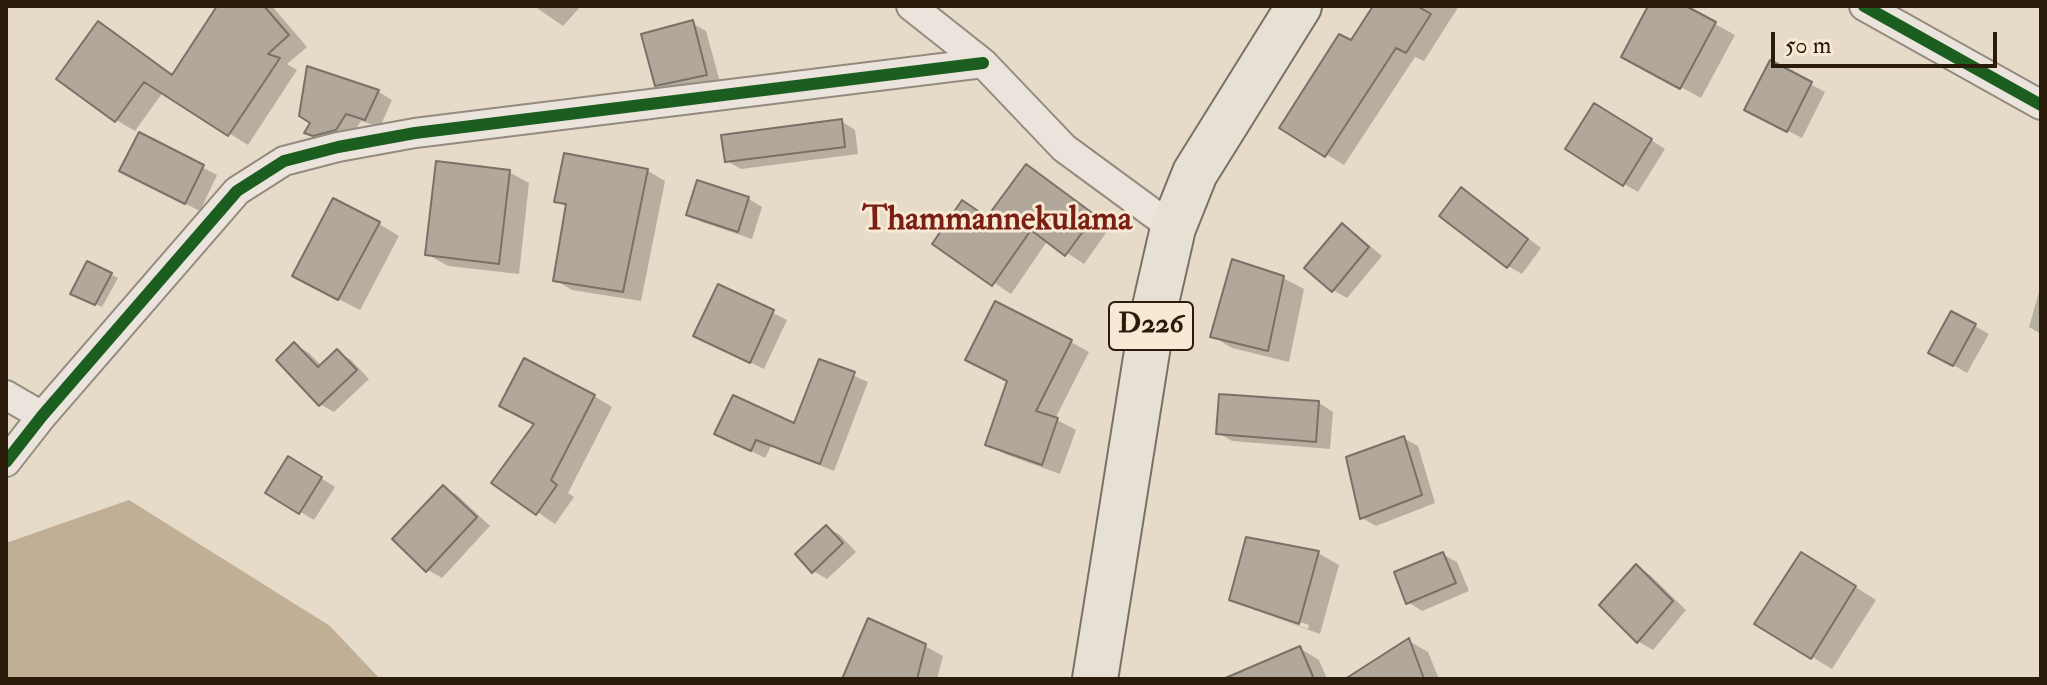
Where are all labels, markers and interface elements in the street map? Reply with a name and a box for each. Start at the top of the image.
scale bar [1775,16,2001,66]
text: 50 m [1785,30,1831,61]
district label: Thammannekulama [862,202,1132,242]
road number: D226 [1109,302,1193,350]

